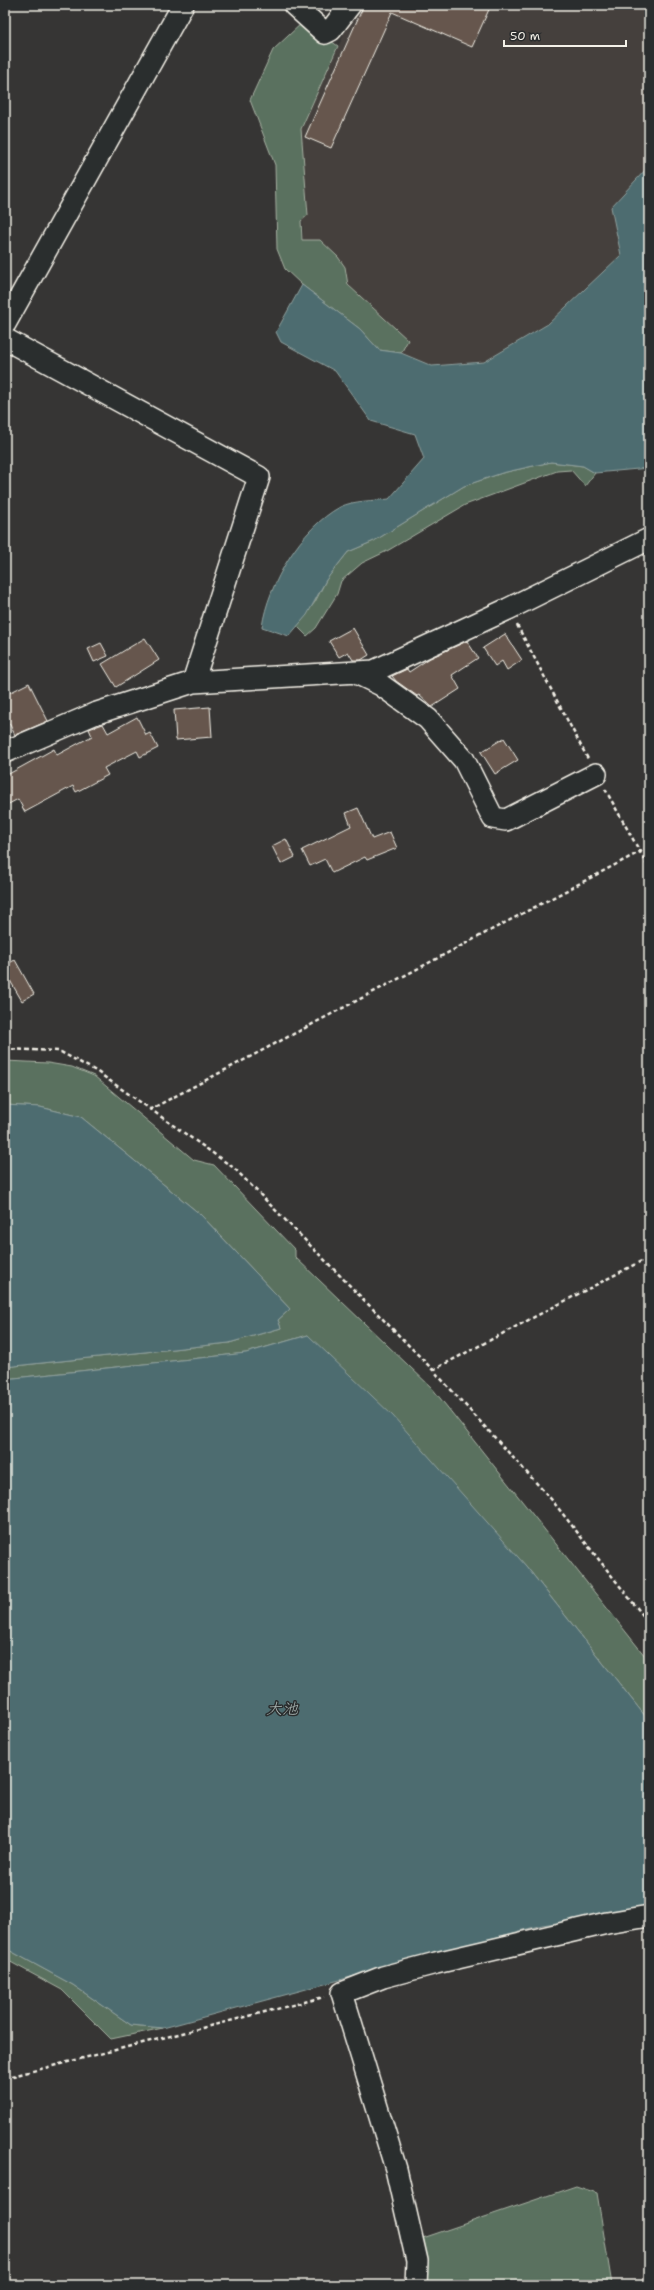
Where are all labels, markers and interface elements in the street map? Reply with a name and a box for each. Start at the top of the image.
scale bar [504,22,626,48]
text: 50 m [510,28,540,44]
water label: 大池 [266,1698,299,1719]

